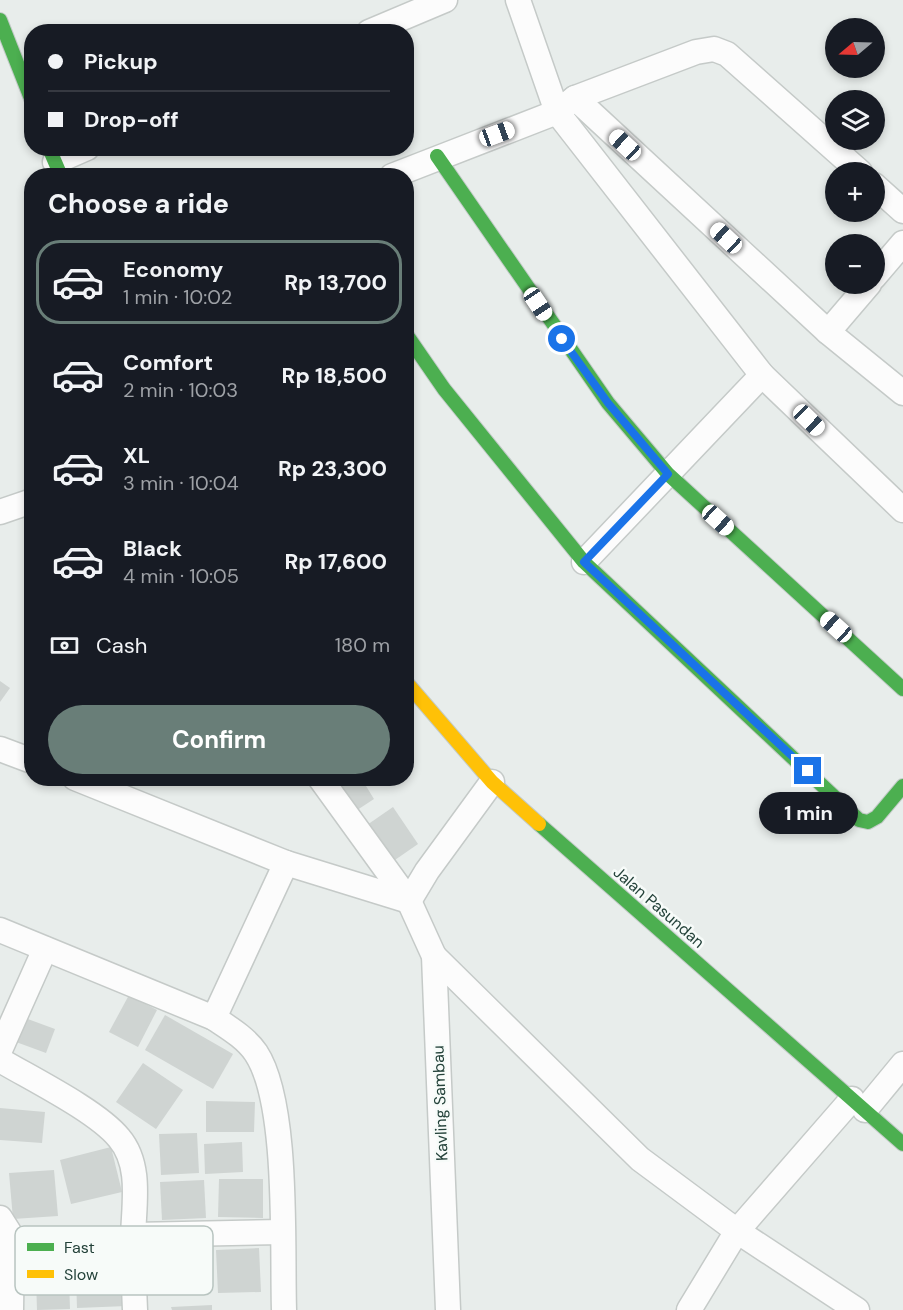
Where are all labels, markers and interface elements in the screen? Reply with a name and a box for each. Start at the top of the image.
north arrow [825,18,885,78]
map controls [825,18,885,294]
text: Pickup [84,47,158,76]
button: layers [825,90,885,150]
text: Drop-off [84,105,179,134]
car [477,119,517,149]
car [606,126,644,164]
button: + [825,162,885,222]
text: Choose a ride [48,186,229,221]
car [707,219,745,257]
button: − [825,234,885,294]
icon: car [51,255,105,309]
text: Economy [123,255,223,284]
text: Rp 13,700 [284,268,387,297]
text: 1 min · 10:02 [123,284,232,310]
car [520,284,556,324]
route start [548,325,575,352]
icon: car [51,348,105,402]
text: Comfort [123,348,213,377]
text: Rp 18,500 [282,361,387,390]
text: 2 min · 10:03 [123,377,238,403]
car [790,401,828,439]
icon: car [51,441,105,495]
text: XL [123,441,150,470]
text: Rp 23,300 [278,454,387,483]
text: 3 min · 10:04 [123,470,239,496]
car [699,501,737,539]
icon: car [51,534,105,588]
text: Black [123,534,182,563]
text: Rp 17,600 [284,547,387,576]
text: 4 min · 10:05 [123,563,239,589]
car [817,608,855,646]
icon: cash [48,629,81,662]
text: Cash [96,631,147,660]
text: 180 m [335,632,390,658]
button: Confirm [48,705,390,774]
route end [794,757,821,784]
callout: 1 min [758,792,858,834]
text: 1 min [784,800,833,826]
street label: Jalan Pasundan [609,862,709,952]
street label: Kavling Sambau [427,1045,453,1161]
legend [15,1226,213,1295]
text: Fast [64,1237,95,1258]
text: Slow [64,1264,98,1285]

